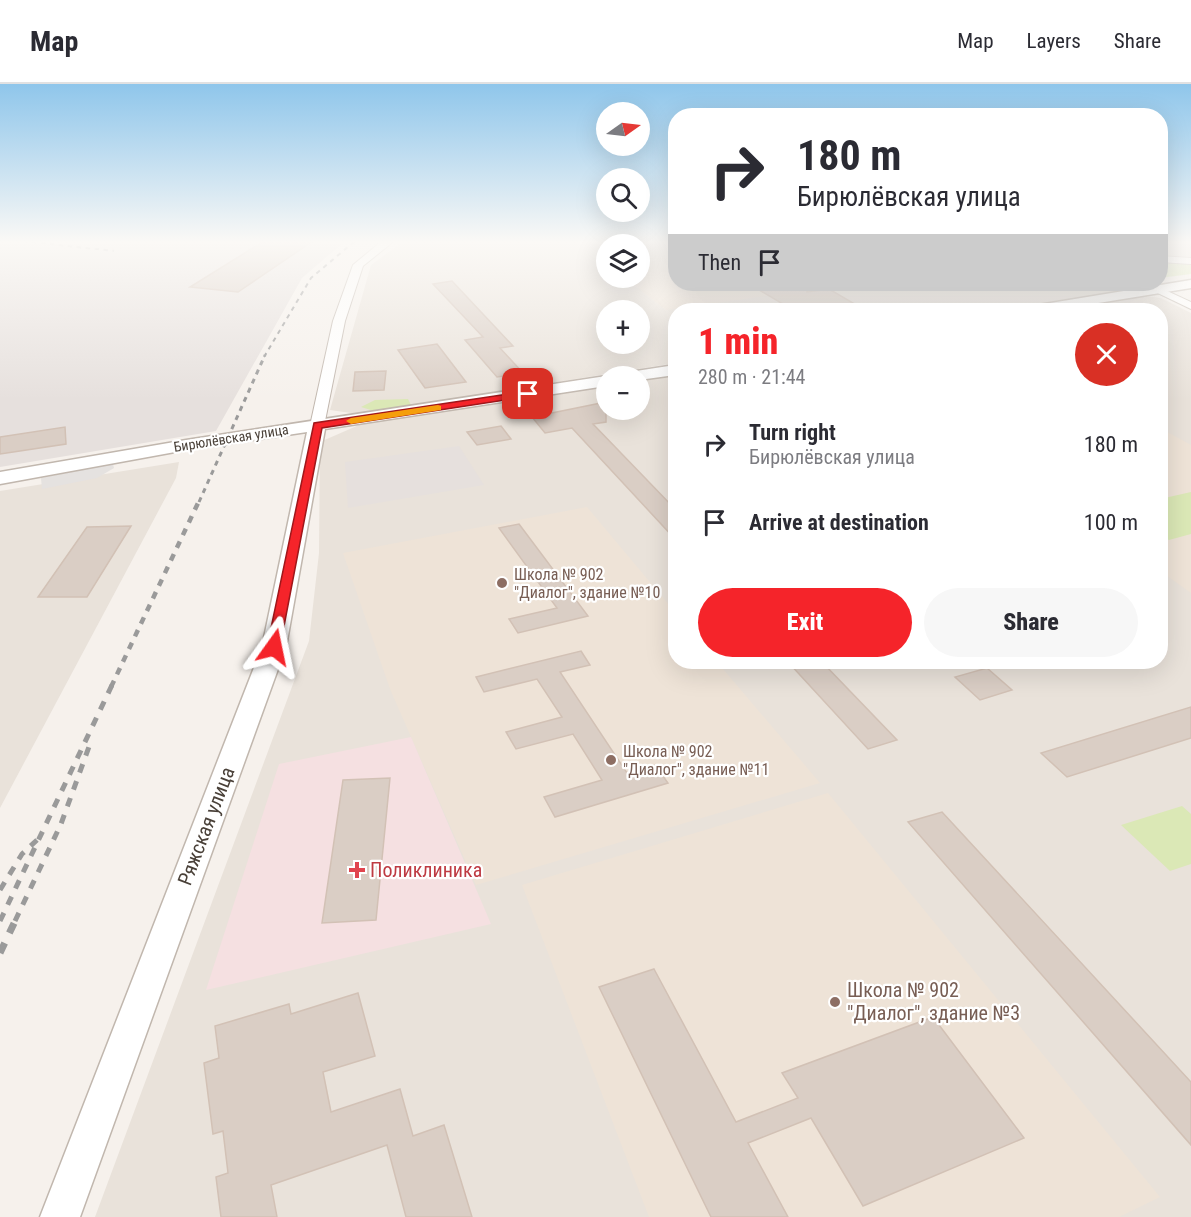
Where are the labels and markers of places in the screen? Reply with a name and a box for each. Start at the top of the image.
pin [502,368,553,419]
place label: Школа № 902 "Диалог", здание №10 [514,565,660,602]
marker: Школа № 902 "Диалог", здание №10 [495,576,509,590]
place label: Школа № 902 "Диалог", здание №11 [623,742,769,779]
marker: Школа № 902 "Диалог", здание №11 [604,753,618,767]
place label: Поликлиника [370,858,482,882]
marker: Поликлиника [348,861,366,879]
place label: Школа № 902 "Диалог", здание №3 [847,978,1020,1025]
marker: Школа № 902 "Диалог", здание №3 [828,995,842,1009]

